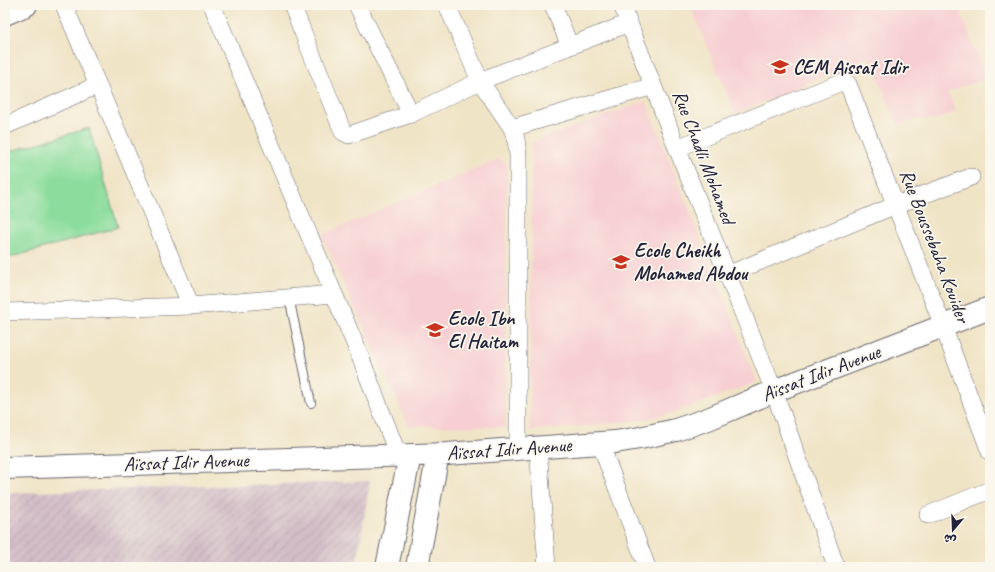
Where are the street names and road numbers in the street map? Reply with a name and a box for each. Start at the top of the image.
street label: Rue Chadli Mohamed [667,87,742,230]
street label: Rue Boussebaha Kouider [894,166,976,328]
street label: Aïssat Idir Avenue [758,338,885,407]
street label: Aïssat Idir Avenue [446,432,574,466]
street label: Aïssat Idir Avenue [123,447,250,477]

